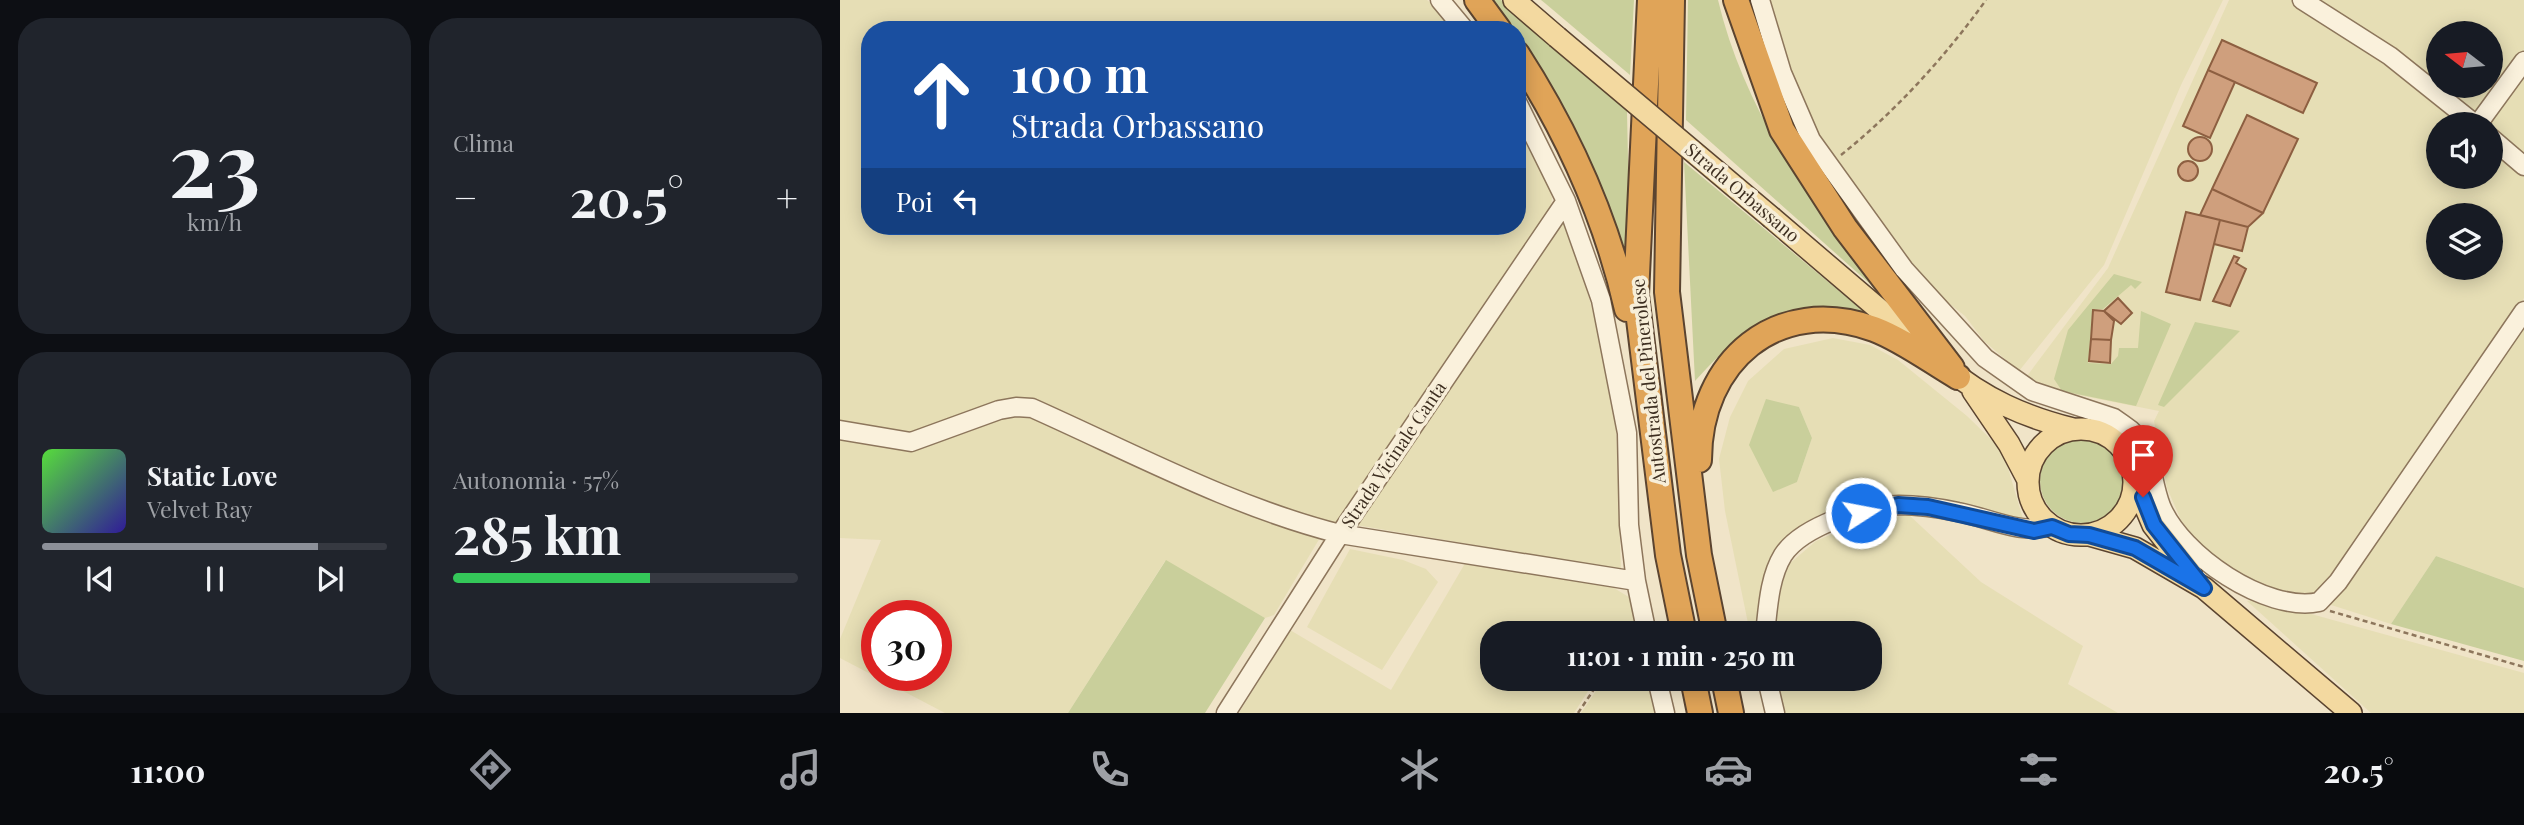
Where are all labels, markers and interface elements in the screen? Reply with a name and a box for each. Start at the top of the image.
north arrow [2426,21,2502,98]
map controls [2426,21,2503,280]
text: 100 m [1011,40,1149,105]
icon: ahead [896,49,987,140]
text: 23 [168,100,261,221]
text: Strada Orbassano [1011,103,1264,146]
button: sound [2426,112,2503,189]
text: Clima [453,127,514,158]
street label: Strada Orbassano [1680,137,1805,247]
text: 20.5° [570,162,684,231]
text: − [453,171,478,222]
text: + [776,171,798,222]
icon: left [947,182,985,220]
text: Poi [896,184,933,219]
button: layers [2426,203,2503,280]
text: km/h [187,206,242,237]
street label: Autostrada del Pinerolese [1625,277,1671,486]
street label: Strada Vicinale Canta [1335,376,1451,532]
pin [2113,425,2173,497]
icon: arrive [2124,436,2162,474]
text: Static Love [147,458,277,493]
text: Autonomia · 57% [453,464,619,495]
position arrow [1824,476,1898,550]
text: Velvet Ray [147,493,252,524]
text: 285 km [453,499,621,568]
icon: previous [81,560,119,598]
icon: pause [196,560,234,598]
icon: next [311,560,349,598]
speed limit sign: 30 [861,600,952,691]
text: 11:01 · 1 min · 250 m [1567,638,1795,673]
icon: directions [466,745,515,794]
icon: music [776,745,825,794]
icon: phone [1085,745,1134,794]
icon: climate [1395,745,1444,794]
icon: car [1704,745,1753,794]
icon: filters [2014,745,2063,794]
text: 11:00 [130,748,205,791]
text: 20.5° [2324,748,2394,791]

